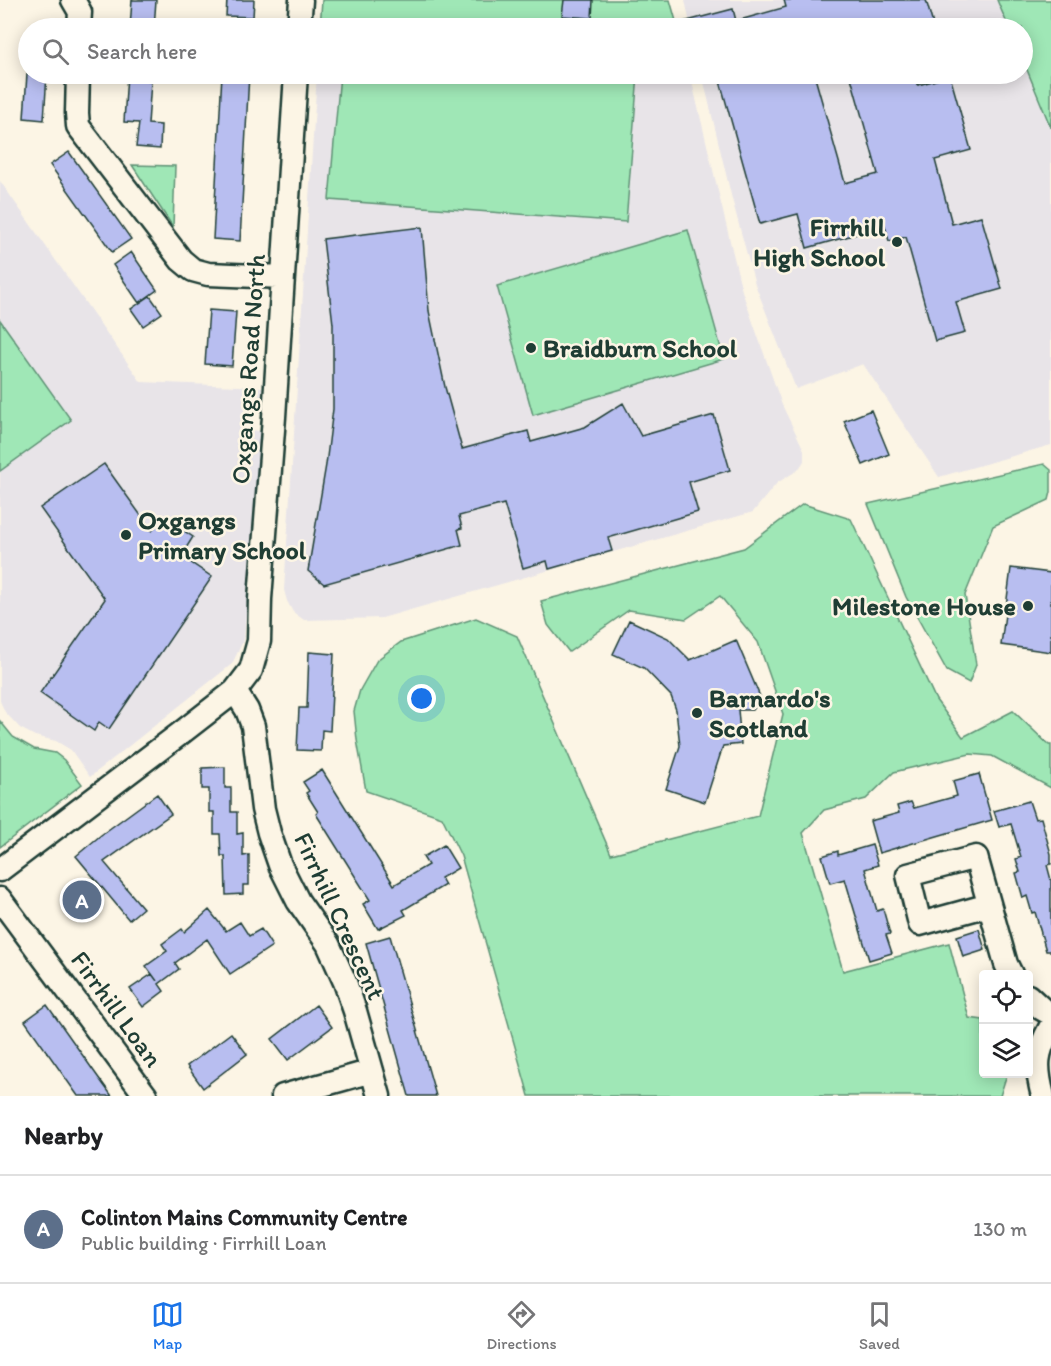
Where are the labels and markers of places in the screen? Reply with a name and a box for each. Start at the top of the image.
place label: Firrhill High School [753,211,886,273]
marker: Firrhill High School [890,235,904,249]
place label: Braidburn School [543,332,738,364]
marker: Braidburn School [524,341,538,355]
place label: Oxgangs Primary School [138,504,307,566]
marker: Oxgangs Primary School [119,528,133,542]
place label: Milestone House [832,590,1016,622]
marker: Milestone House [1021,599,1035,613]
place label: Barnardo's Scotland [709,682,831,744]
marker: Barnardo's Scotland [690,706,704,720]
pin: A [62,878,101,922]

